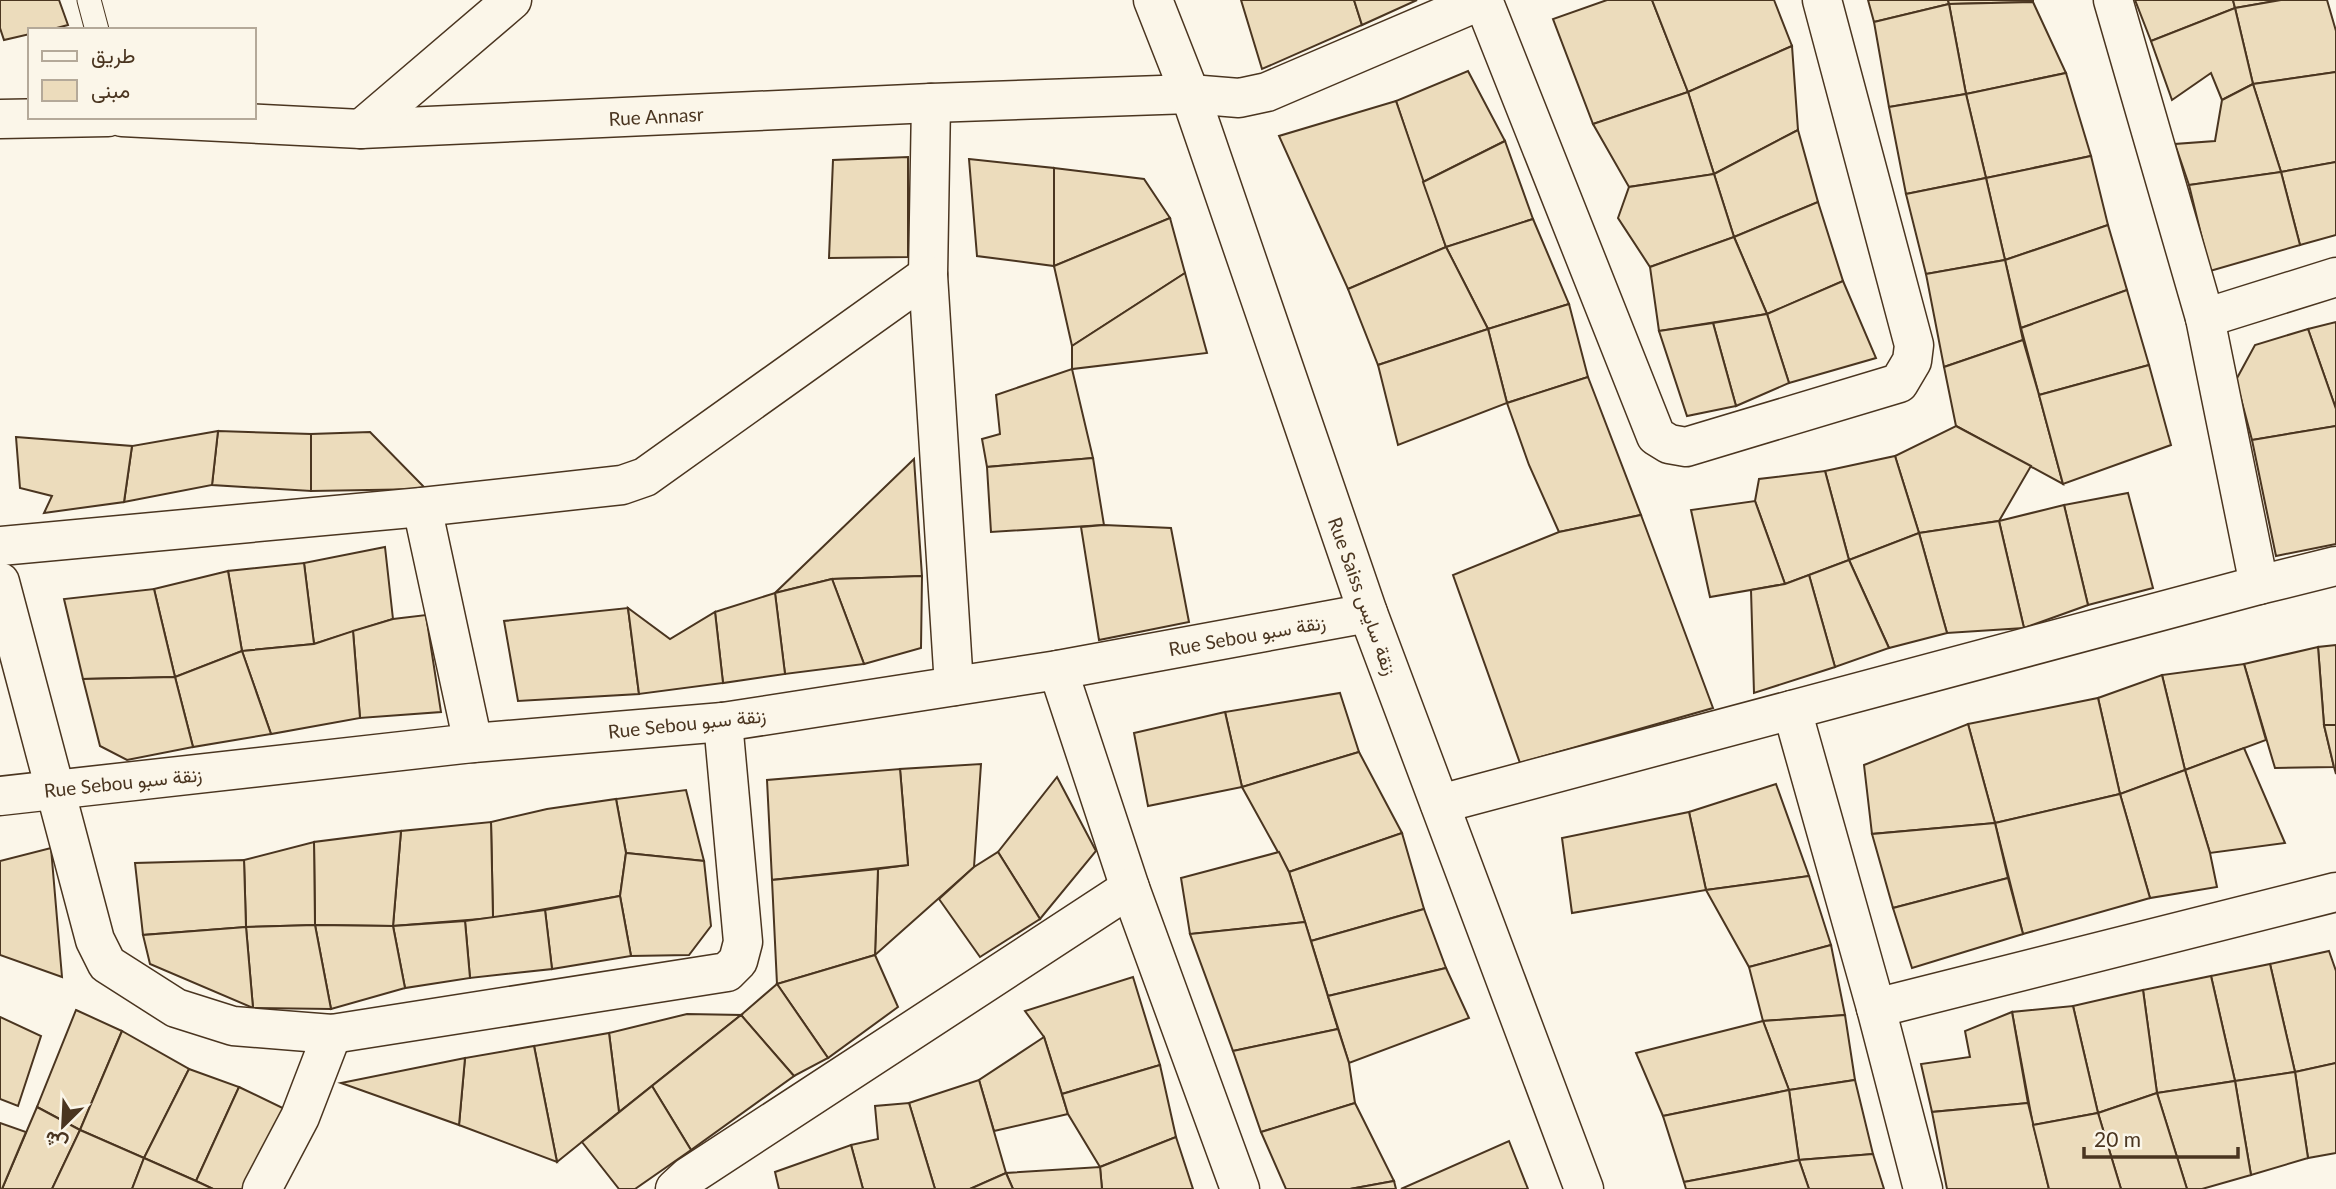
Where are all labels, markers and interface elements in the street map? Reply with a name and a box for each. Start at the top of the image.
legend [28,28,256,119]
text: طريق [91,42,136,69]
text: مبنى [91,77,130,103]
street label: Rue Annasr [608,102,704,130]
street label: Rue Saiss زنقة سايس [1323,514,1402,679]
street label: Rue Sebou زنقة سبو [1167,610,1327,661]
street label: Rue Sebou زنقة سبو [607,703,767,744]
street label: Rue Sebou زنقة سبو [43,762,203,803]
north arrow [28,1091,98,1161]
scale bar [2084,1116,2238,1160]
text: ش [41,1126,71,1157]
text: 20 m [2094,1126,2141,1151]

